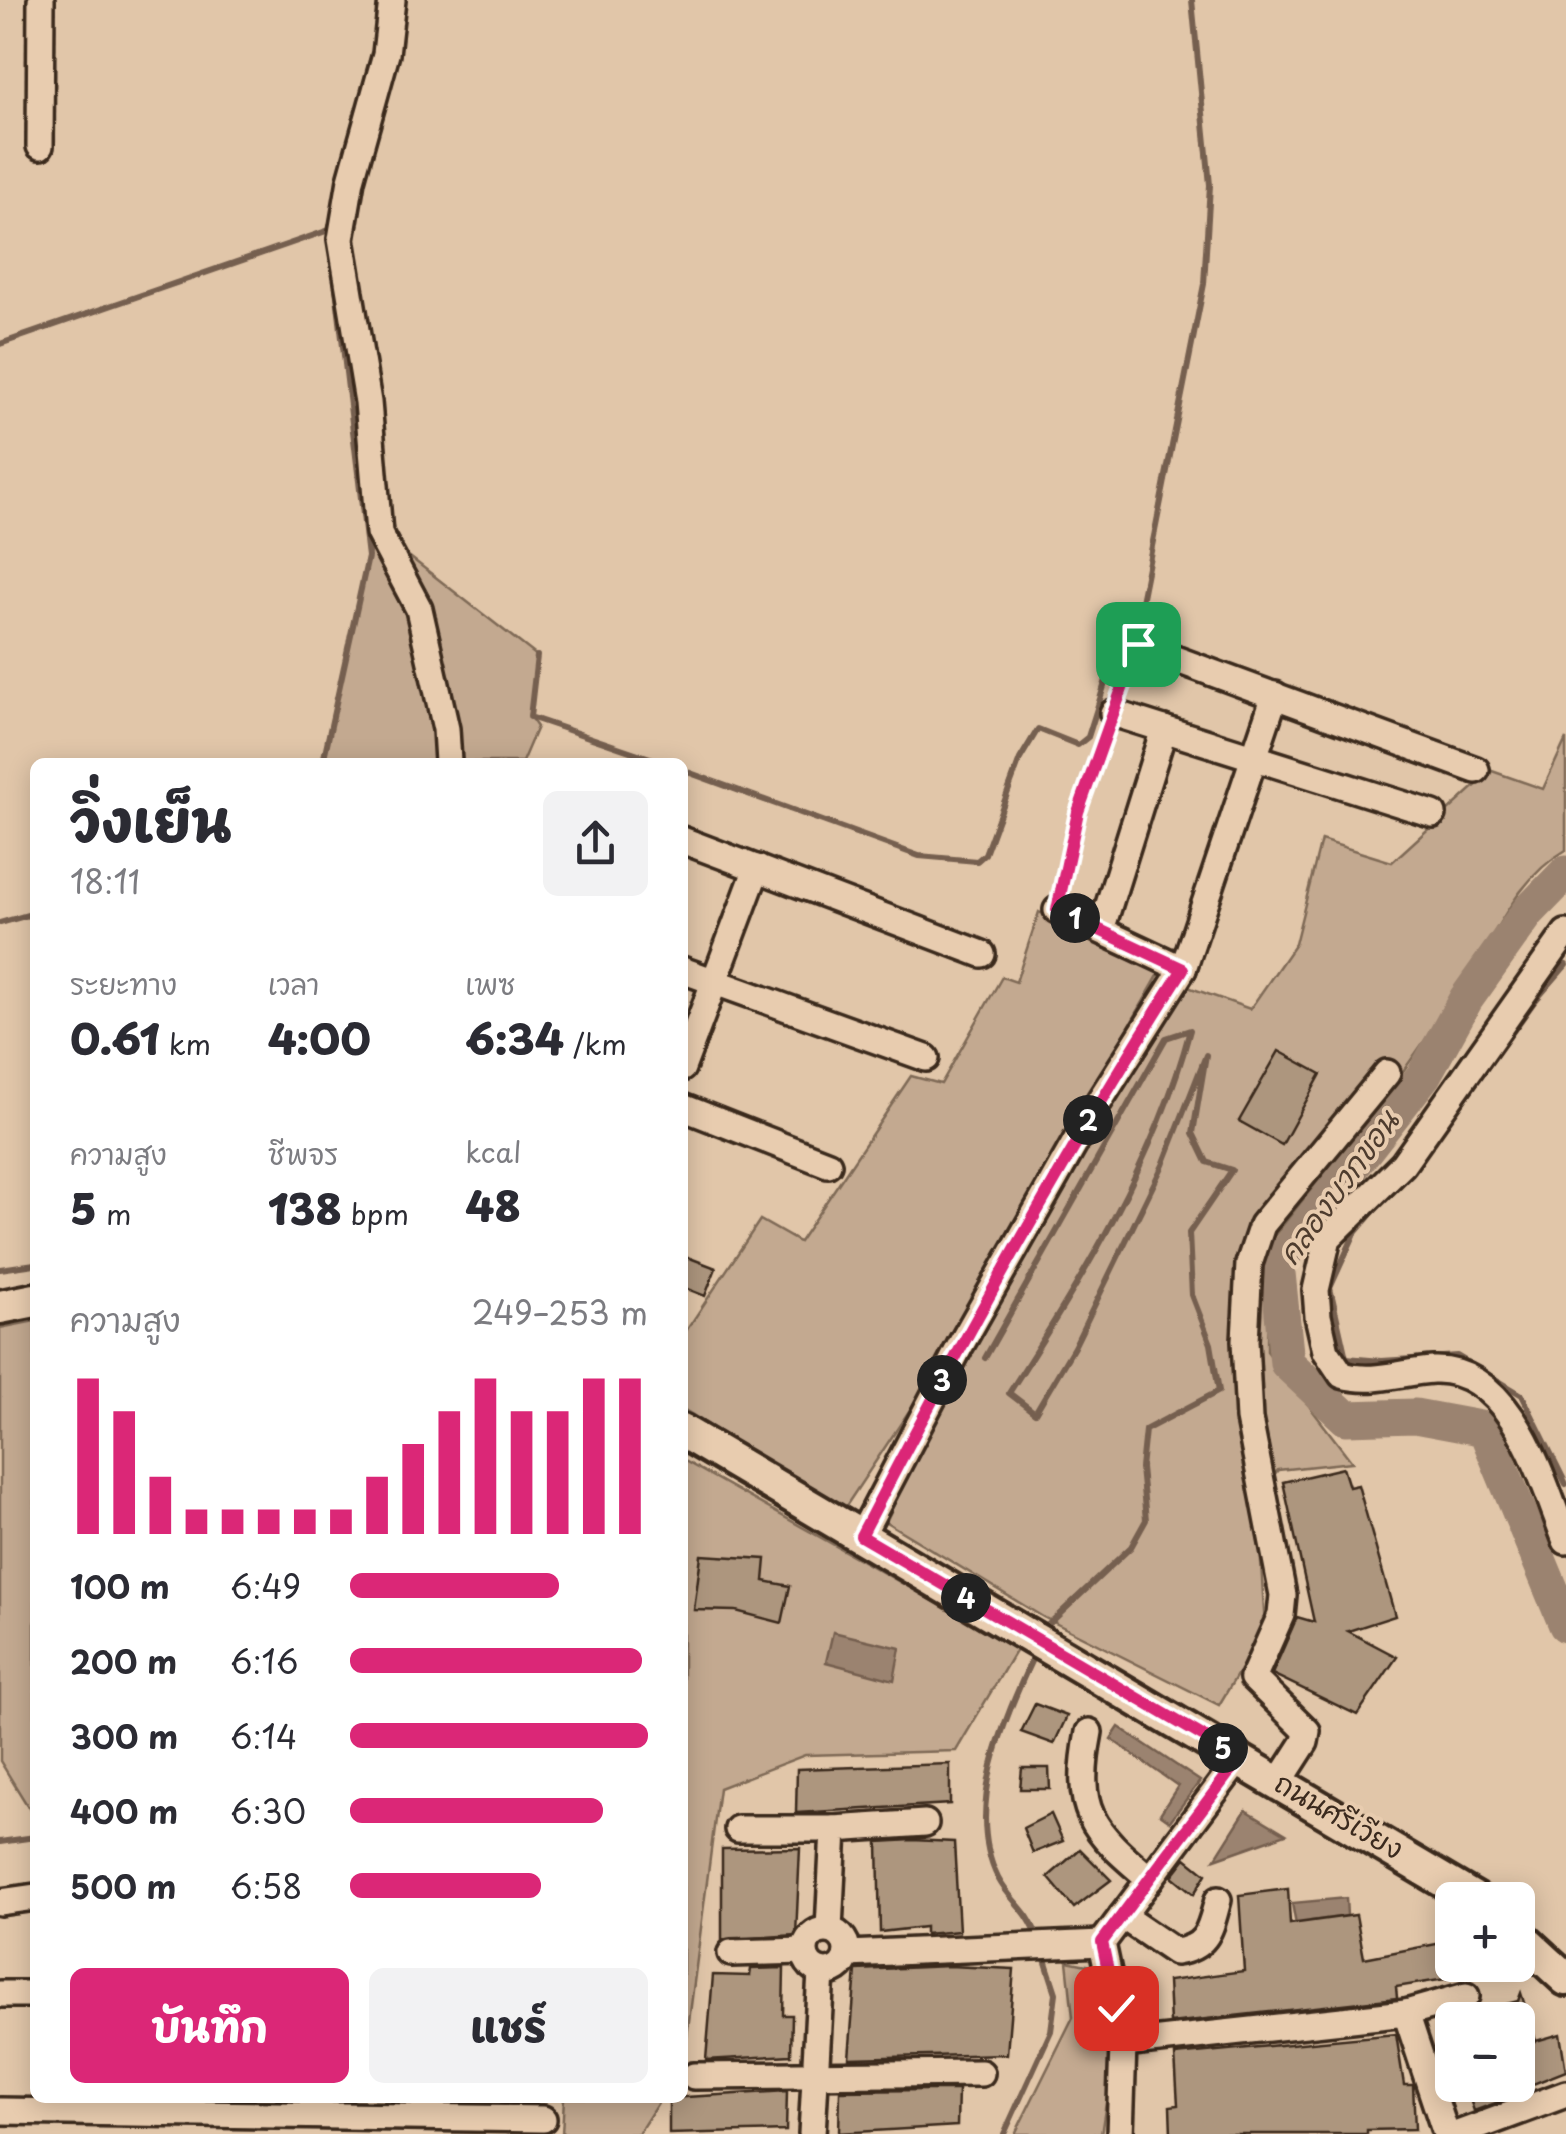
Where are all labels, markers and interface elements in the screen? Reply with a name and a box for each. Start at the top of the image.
pin [1096,602,1181,687]
icon: arrive [1111,617,1166,672]
text: วิ่งเย็น [70,778,232,861]
button: share [543,791,648,896]
text: 18:11 [70,857,140,905]
pin: 1 [1050,893,1100,943]
text: 1 [1068,896,1082,939]
text: ระยะทาง [70,962,177,1005]
text: เวลา [268,962,319,1005]
text: เพซ [465,962,515,1005]
text: 0.61 [70,1006,160,1069]
text: 4:00 [268,1006,371,1069]
text: 6:34 [465,1006,564,1069]
text: km [160,1022,211,1065]
text: /km [564,1022,627,1065]
pin: 2 [1063,1095,1113,1145]
text: 2 [1078,1098,1098,1141]
water label: คลองบวกขอน [1266,1099,1409,1273]
text: kcal [465,1130,521,1173]
text: ความสูง [70,1132,167,1175]
text: ชีพจร [268,1132,338,1175]
text: 48 [465,1173,521,1236]
text: 5 [70,1176,97,1239]
text: 138 [268,1176,342,1239]
text: m [97,1192,131,1235]
text: bpm [342,1192,409,1235]
text: 249–253 m [471,1288,648,1336]
text: ความสูง [70,1295,181,1343]
pin: 3 [917,1355,967,1405]
text: 3 [933,1358,951,1401]
text: 100 m [70,1562,170,1610]
text: 6:49 [230,1562,301,1610]
pin: 4 [941,1573,991,1623]
text: 4 [956,1576,976,1619]
text: 200 m [70,1637,177,1685]
text: 6:16 [230,1637,298,1685]
text: 300 m [70,1712,178,1760]
text: 6:14 [230,1712,297,1760]
pin: 5 [1198,1723,1248,1773]
text: 5 [1214,1726,1232,1769]
street label: ถนนศรีเวียง [1267,1760,1412,1869]
text: 400 m [70,1787,178,1835]
text: 6:30 [230,1787,306,1835]
text: 500 m [70,1862,176,1910]
text: 6:58 [230,1862,302,1910]
map controls [1435,1882,1535,2102]
button: + [1435,1882,1535,1982]
pin [1074,1966,1159,2051]
button: บันทึก [70,1968,349,2083]
button: แชร์ [369,1968,648,2083]
icon: check [1089,1981,1144,2036]
button: − [1435,2002,1535,2102]

